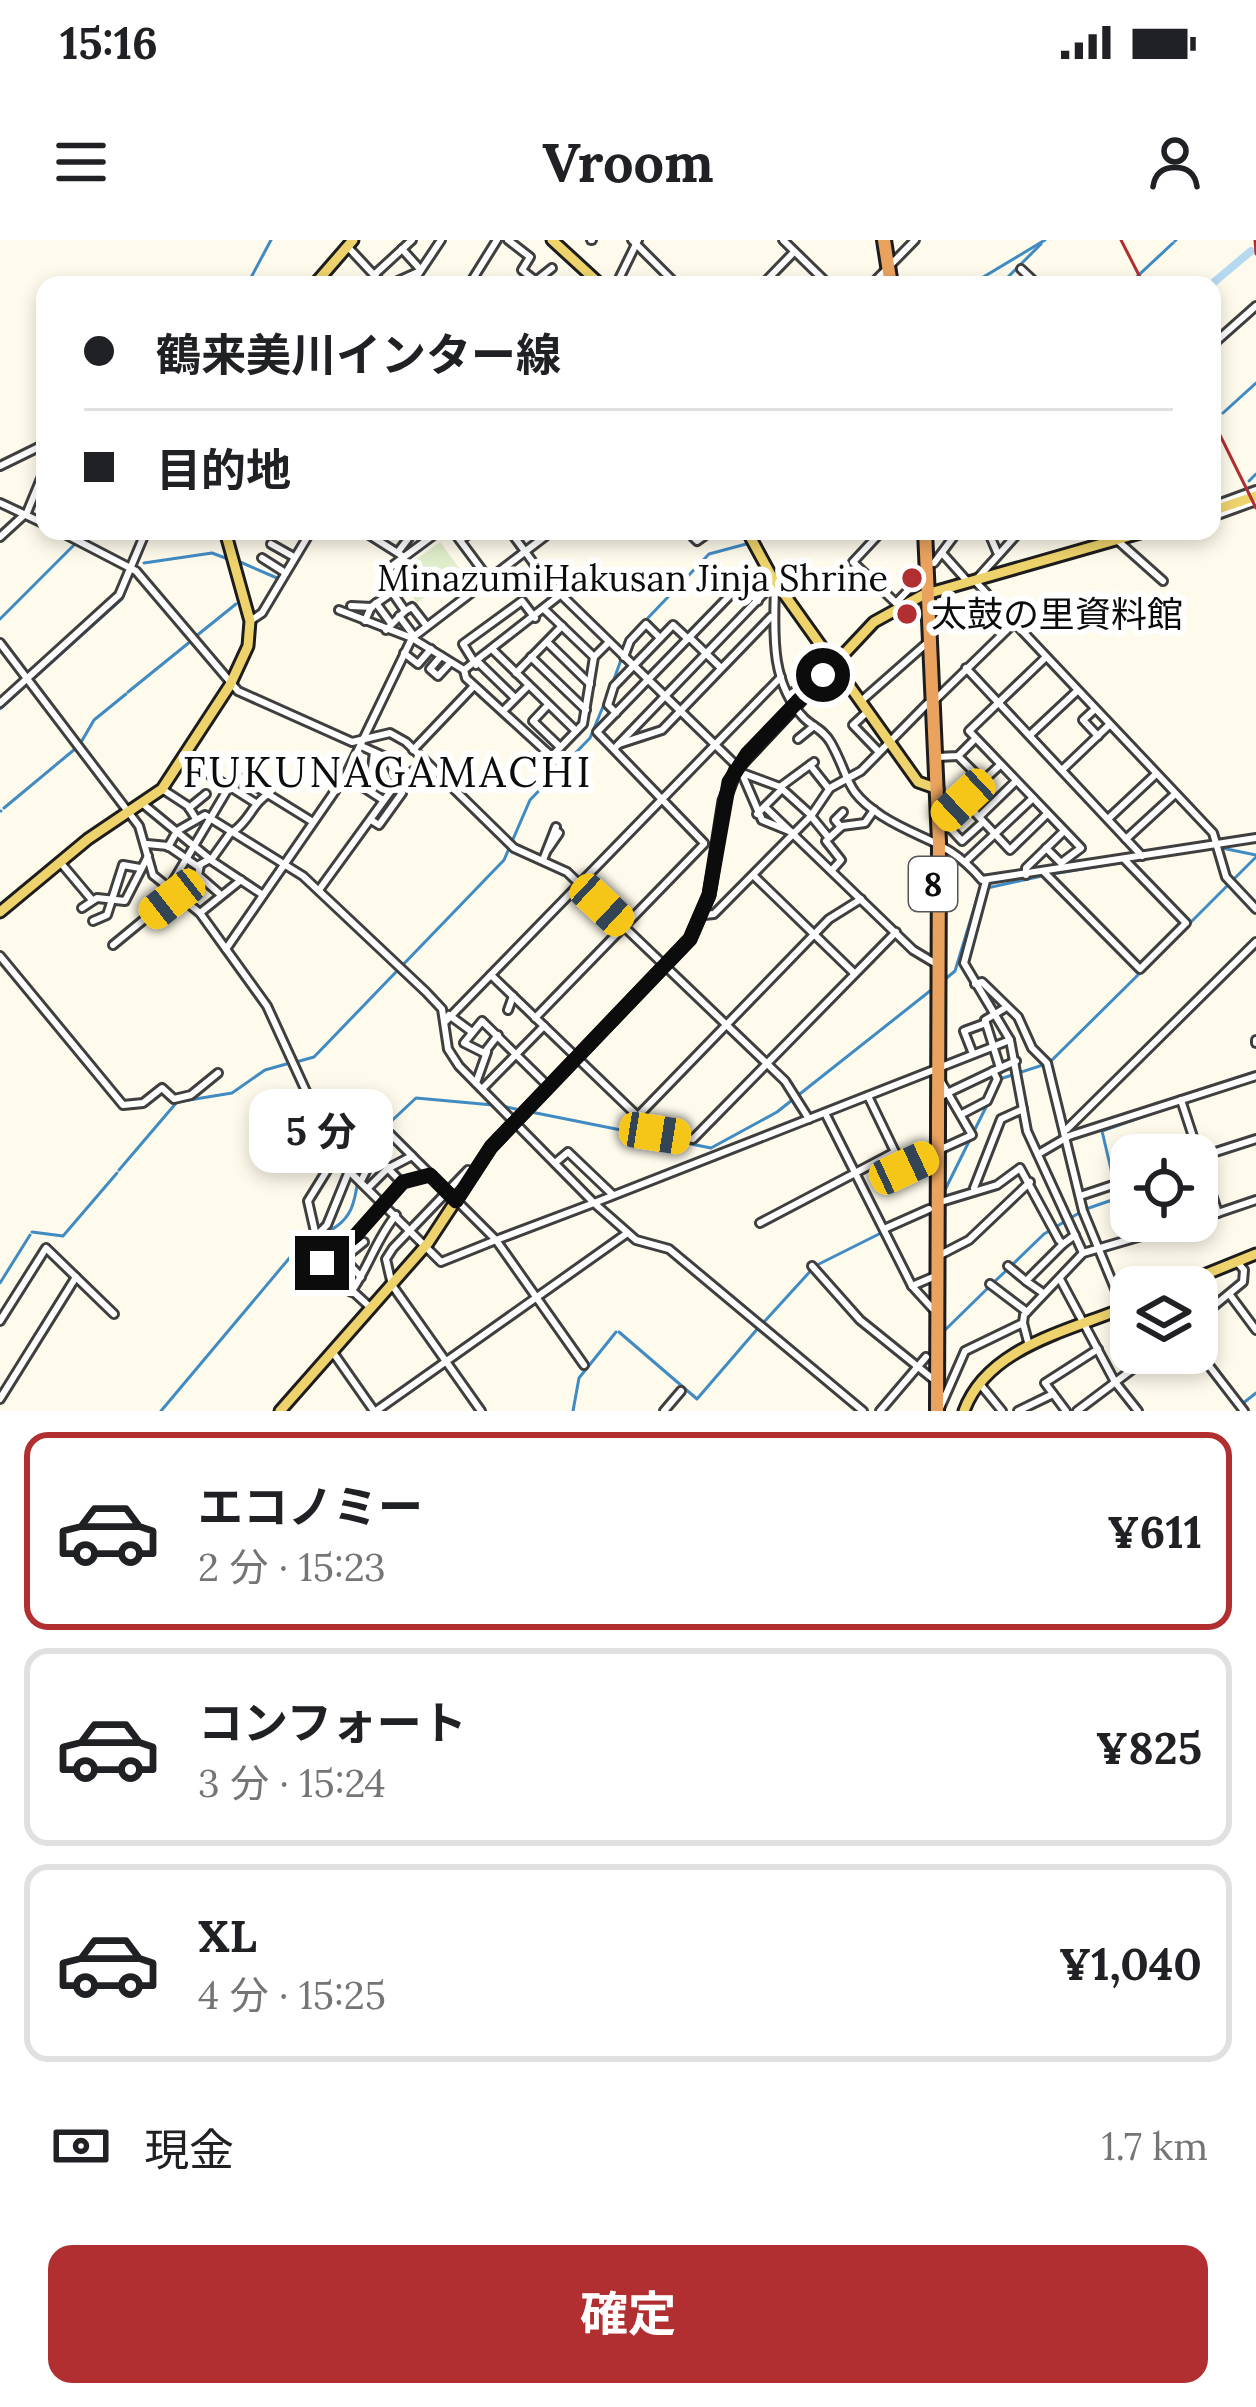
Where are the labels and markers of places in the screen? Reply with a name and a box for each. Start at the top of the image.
place label: MinazumiHakusan Jinja Shrine [377,555,888,601]
marker: MinazumiHakusan Jinja Shrine [899,565,925,591]
place label: 太鼓の里資料館 [931,591,1183,637]
marker: 太鼓の里資料館 [894,601,920,627]

